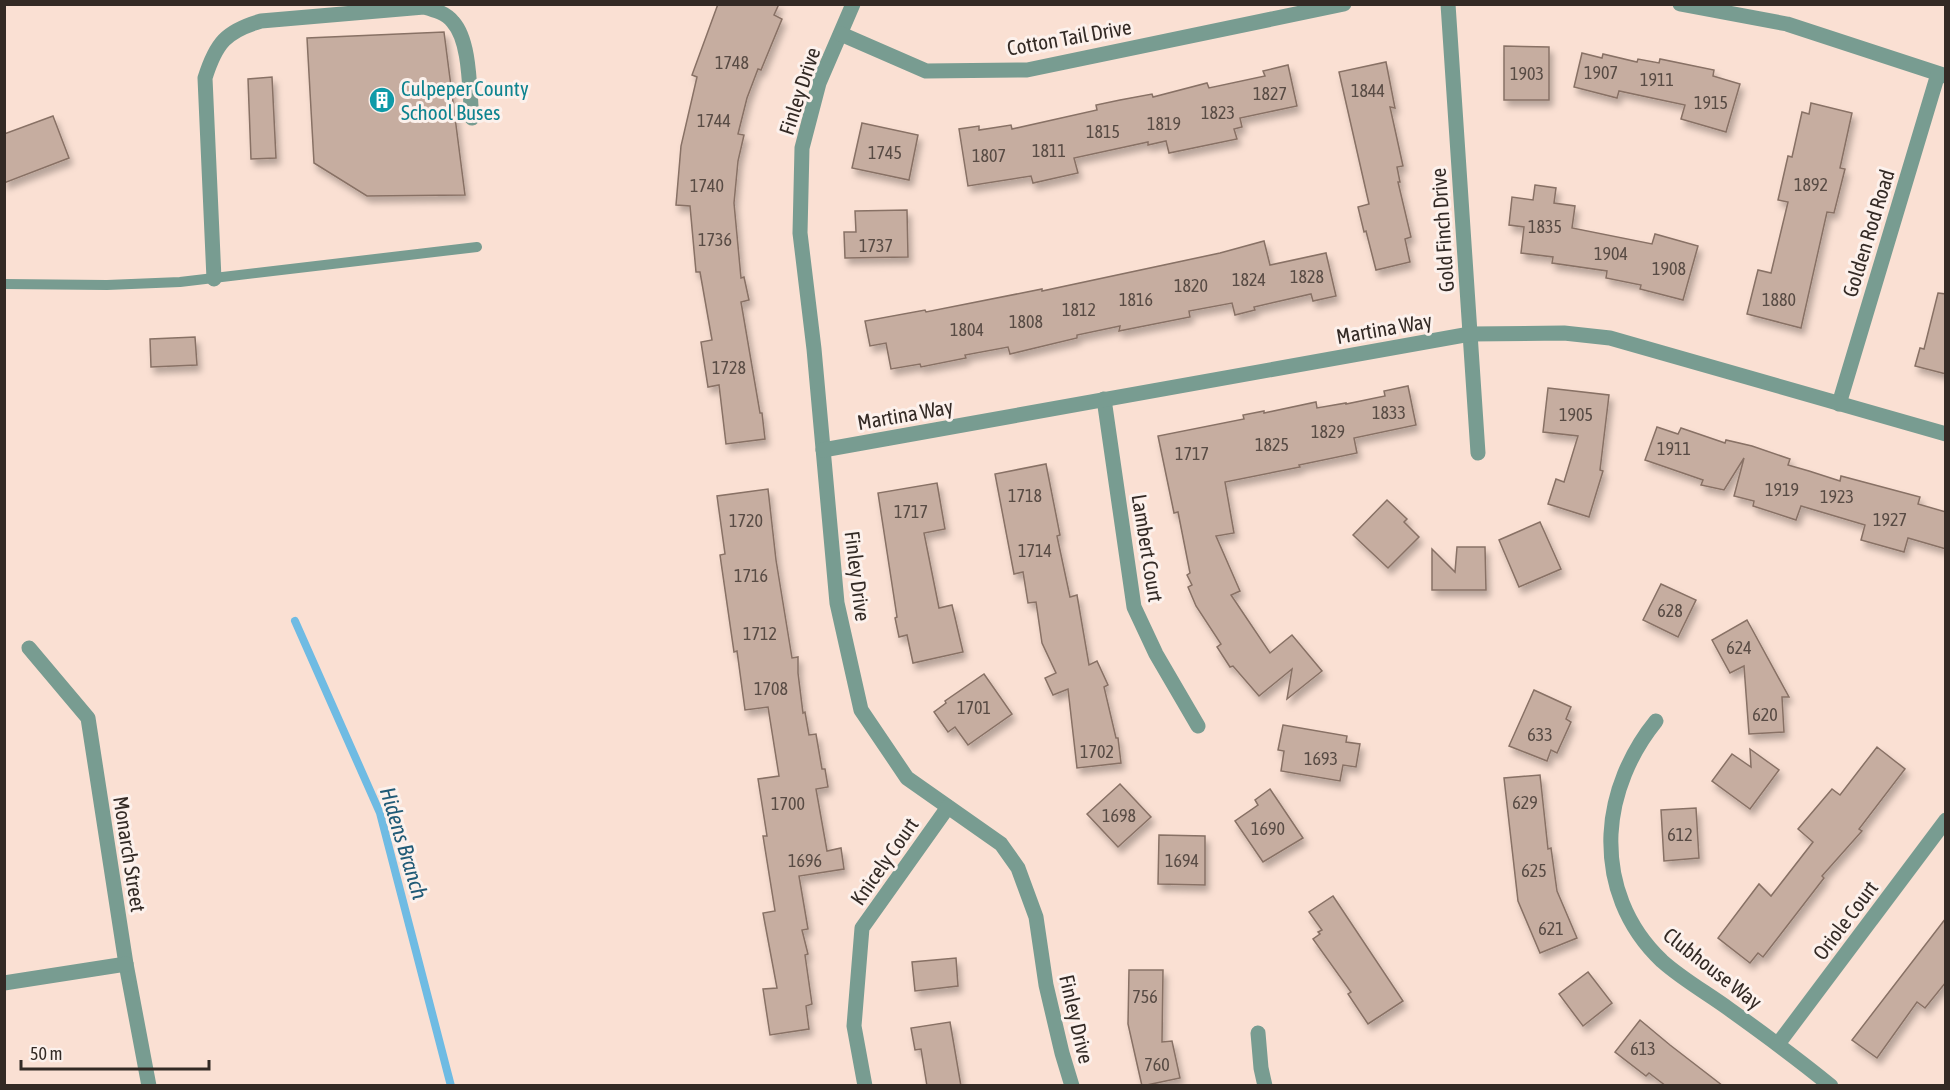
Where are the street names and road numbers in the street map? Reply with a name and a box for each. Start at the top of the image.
street label: Cotton Tail Drive [1005,14,1133,60]
street label: Finley Drive [774,44,824,138]
street label: Golden Rod Road [1837,166,1899,300]
street label: Gold Finch Drive [1426,167,1458,293]
street label: Martina Way [1334,308,1434,348]
street label: Martina Way [855,394,955,434]
street label: Lambert Court [1128,492,1168,604]
street label: Finley Drive [841,530,875,622]
street label: Monarch Street [109,794,151,914]
street label: Knicely Court [845,813,923,909]
street label: Oriole Court [1808,876,1882,964]
street label: Clubhouse Way [1659,922,1767,1014]
street label: Finley Drive [1055,972,1099,1066]

